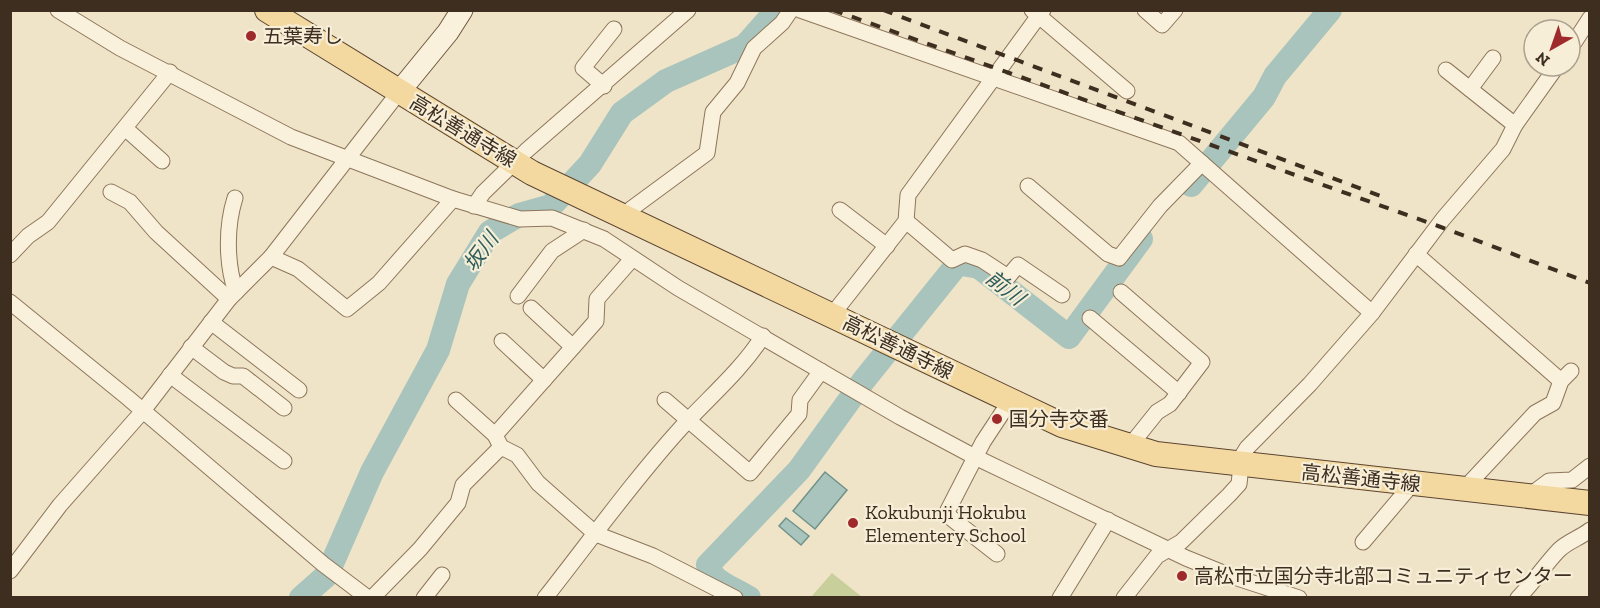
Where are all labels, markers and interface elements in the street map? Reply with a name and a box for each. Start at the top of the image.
north arrow [1522,18,1582,78]
place label: 五葉寿し [263,24,343,48]
marker: 五葉寿し [244,29,258,43]
text: N [1532,48,1553,70]
street label: 高松善通寺線 [405,90,521,172]
water label: 坂川 [458,226,504,276]
water label: 前川 [981,265,1031,312]
street label: 高松善通寺線 [839,310,957,384]
place label: 国分寺交番 [1009,407,1109,431]
marker: 国分寺交番 [990,412,1004,426]
street label: 高松善通寺線 [1300,460,1422,496]
place label: Kokubunji Hokubu Elementery School [865,500,1026,547]
marker: Kokubunji Hokubu Elementery School [846,516,860,530]
place label: 高松市立国分寺北部コミュニティセンター [1194,564,1573,588]
marker: 高松市立国分寺北部コミュニティセンター [1175,569,1189,583]

